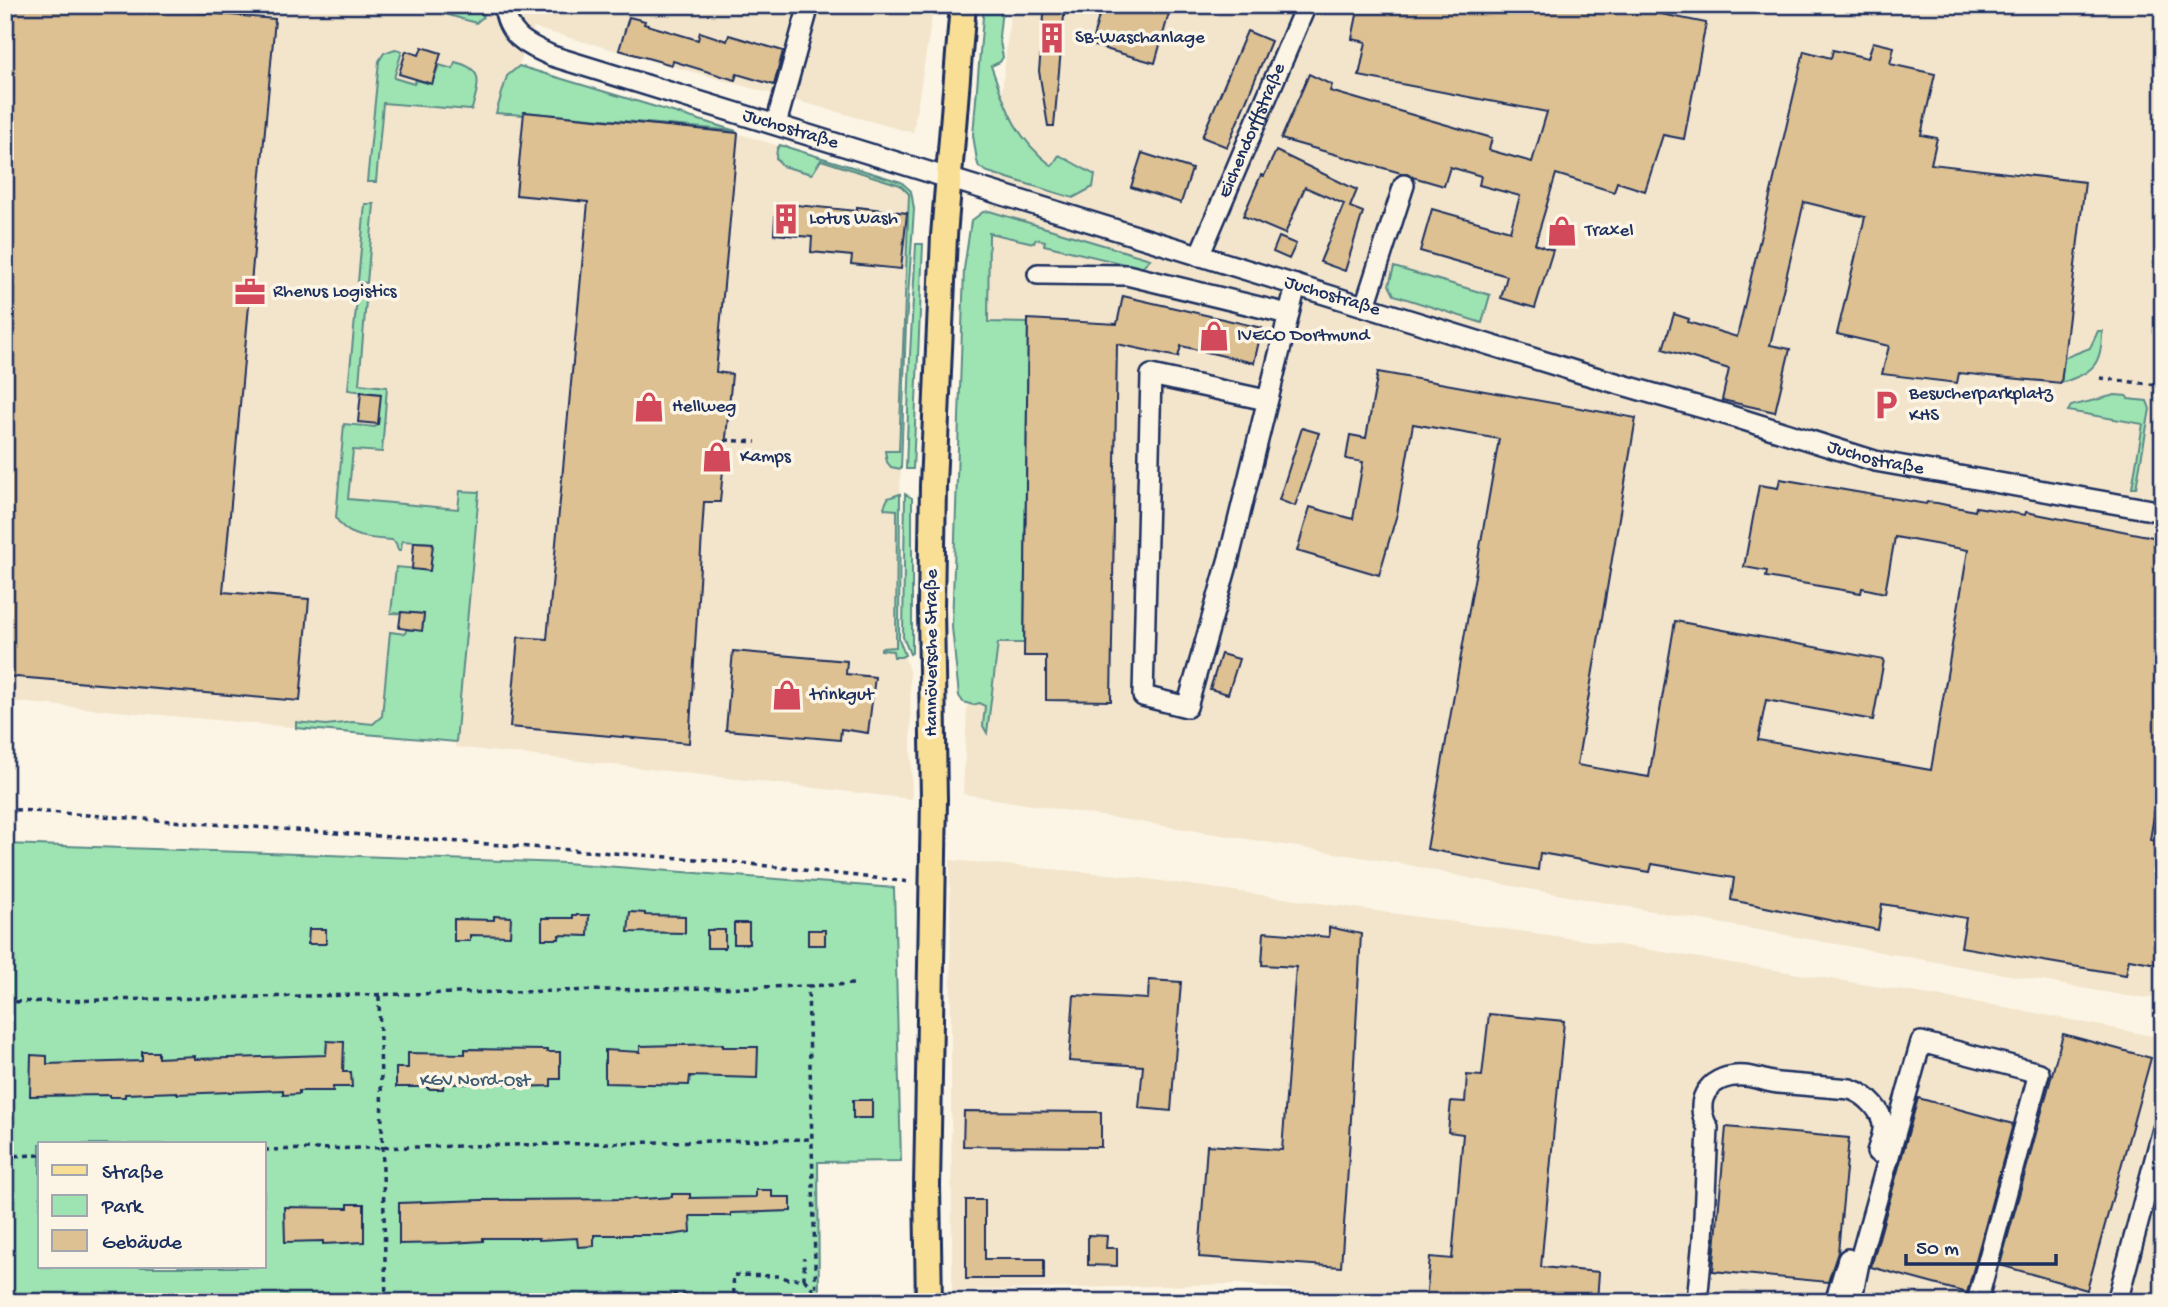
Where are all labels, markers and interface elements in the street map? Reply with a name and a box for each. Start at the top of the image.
building icon: SB-Waschanlage [1035,21,1069,55]
place label: SB-Waschanlage [1075,27,1205,50]
street label: Eichendorffstraße [1213,60,1291,202]
street label: Juchostraße [740,104,841,155]
building icon: Lotus Wash [769,202,803,236]
place label: Lotus Wash [809,208,898,231]
shop icon: Traxel [1545,214,1579,248]
place label: Traxel [1584,220,1634,243]
street label: Juchostraße [1282,271,1383,322]
office icon: Rhenus Logistics [233,275,267,309]
place label: Rhenus Logistics [273,281,397,304]
shop icon: IVECO Dortmund [1197,319,1231,353]
place label: IVECO Dortmund [1237,325,1371,348]
place label: Besucherparkplatz KHS [1908,383,2054,428]
parking icon: Besucherparkplatz KHS [1869,388,1903,422]
shop icon: Hellweg [632,390,666,424]
place label: Hellweg [672,396,737,419]
street label: Juchostraße [1824,435,1926,481]
shop icon: Kamps [700,440,734,474]
place label: Kamps [740,446,792,469]
street label: Hannöversche Straße [921,569,944,737]
shop icon: trinkgut [770,678,804,712]
place label: trinkgut [808,684,876,707]
park label: KGV Nord-Ost [420,1070,532,1093]
legend [38,1142,266,1268]
text: Straße [102,1162,164,1187]
text: Park [101,1196,145,1221]
scale bar [1906,1223,2056,1267]
text: Gebäude [102,1232,183,1257]
text: 50 m [1916,1238,1959,1263]

